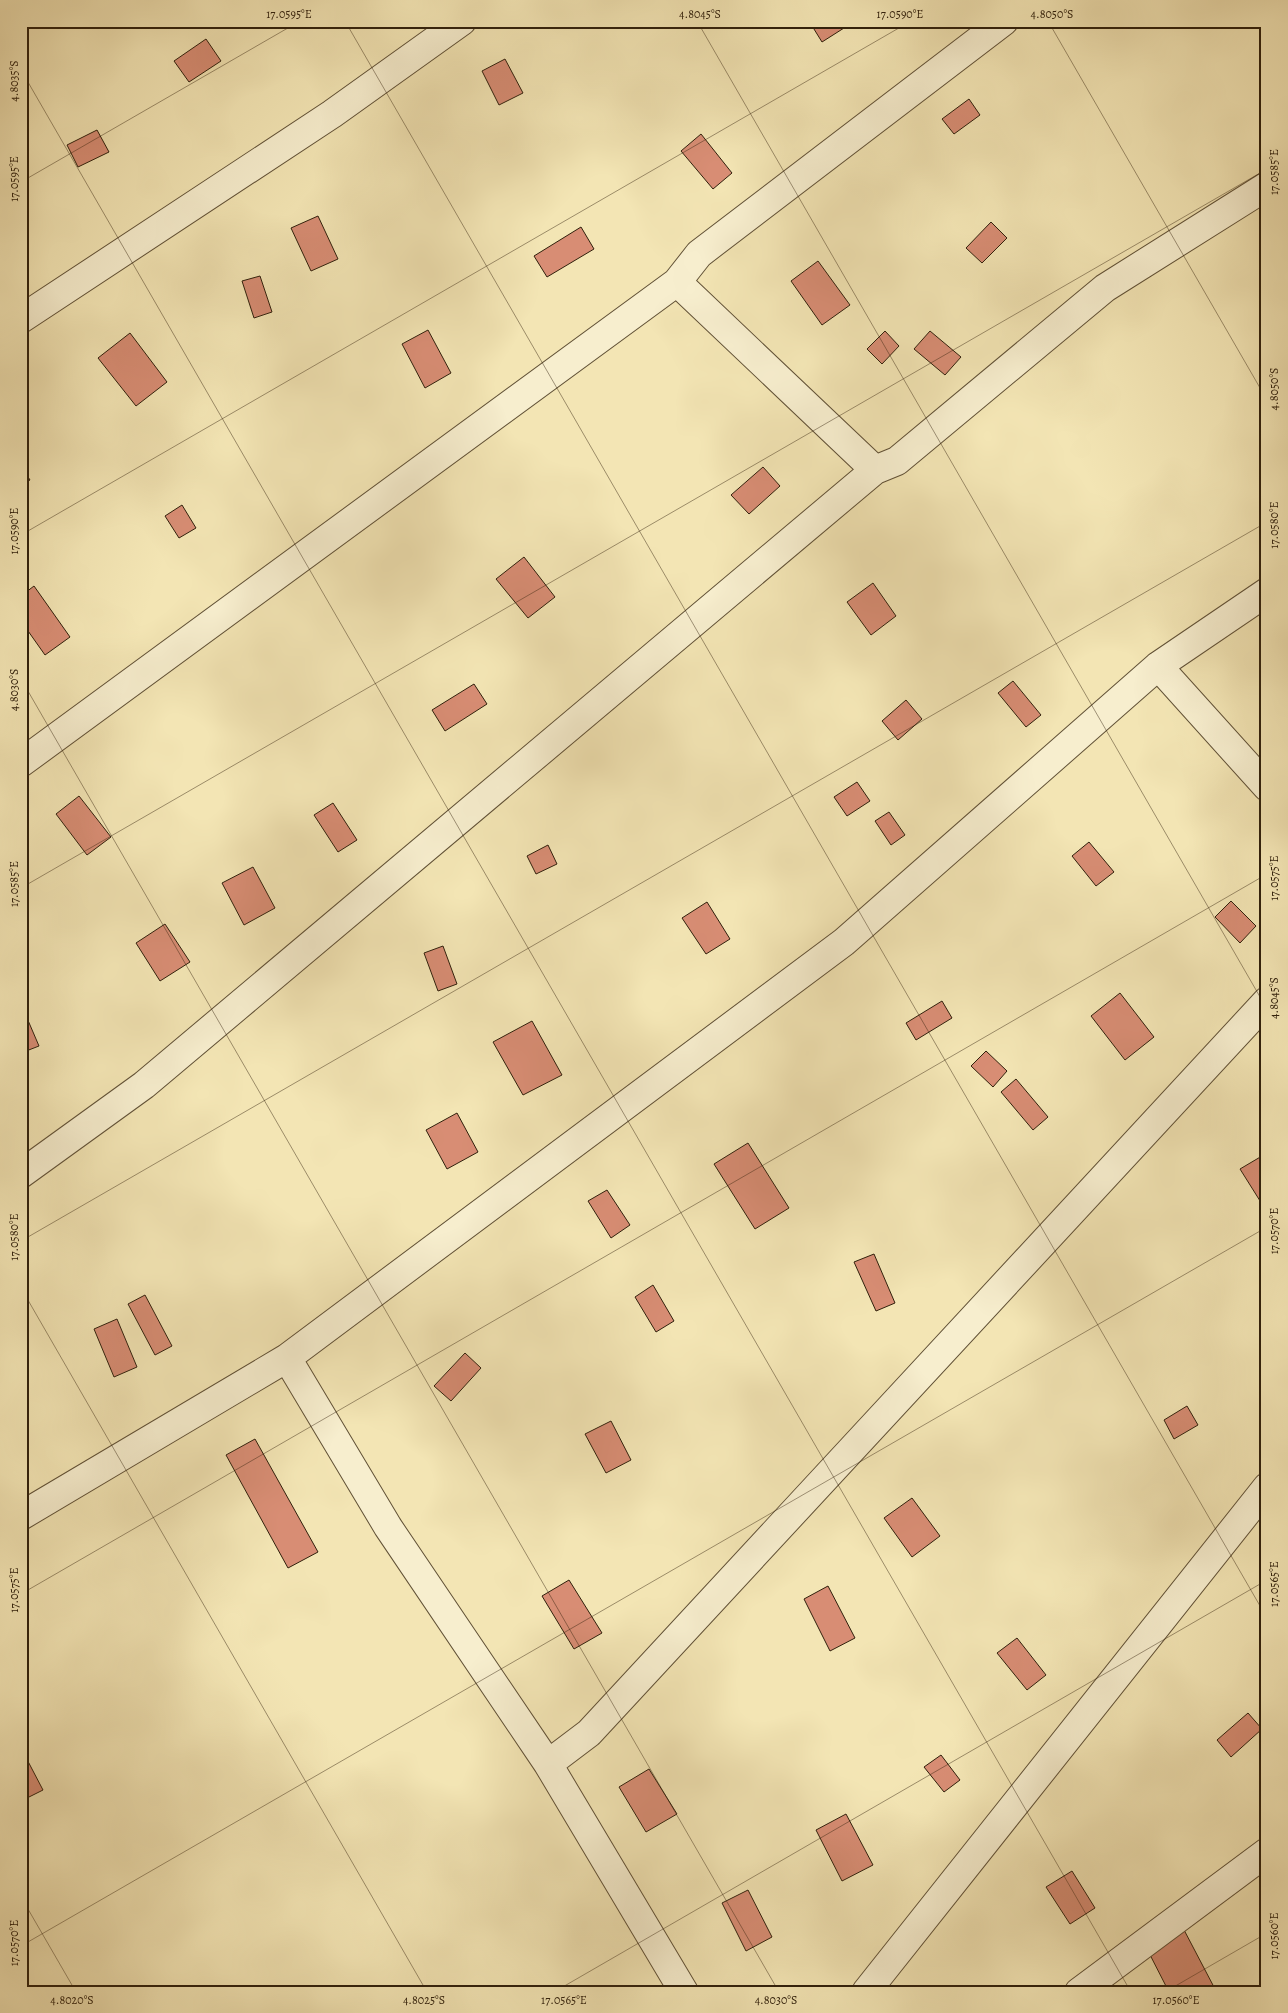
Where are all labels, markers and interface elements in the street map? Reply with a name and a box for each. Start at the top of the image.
text: 17.0595°E [266,6,312,22]
text: 4.8045°S [679,6,721,22]
text: 17.0590°E [877,6,923,22]
text: 4.8050°S [1031,6,1073,22]
text: 4.8035°S [6,60,22,102]
text: 17.0585°E [1266,149,1282,195]
text: 17.0595°E [6,156,22,202]
text: 4.8050°S [1266,368,1282,410]
text: 17.0580°E [1266,501,1282,549]
text: 17.0590°E [6,508,22,554]
text: 4.8030°S [6,669,22,711]
text: 17.0575°E [1266,855,1282,901]
text: 17.0585°E [6,861,22,907]
text: 4.8045°S [1266,977,1282,1019]
text: 17.0570°E [1266,1208,1282,1254]
text: 17.0580°E [6,1213,22,1261]
text: 17.0565°E [1266,1561,1282,1607]
text: 17.0575°E [6,1567,22,1613]
text: 17.0560°E [1266,1912,1282,1960]
text: 17.0570°E [6,1920,22,1966]
text: 4.8020°S [50,1992,94,2008]
text: 4.8025°S [403,1992,445,2008]
text: 17.0565°E [541,1992,587,2008]
text: 4.8030°S [755,1992,797,2008]
text: 17.0560°E [1152,1992,1200,2008]

